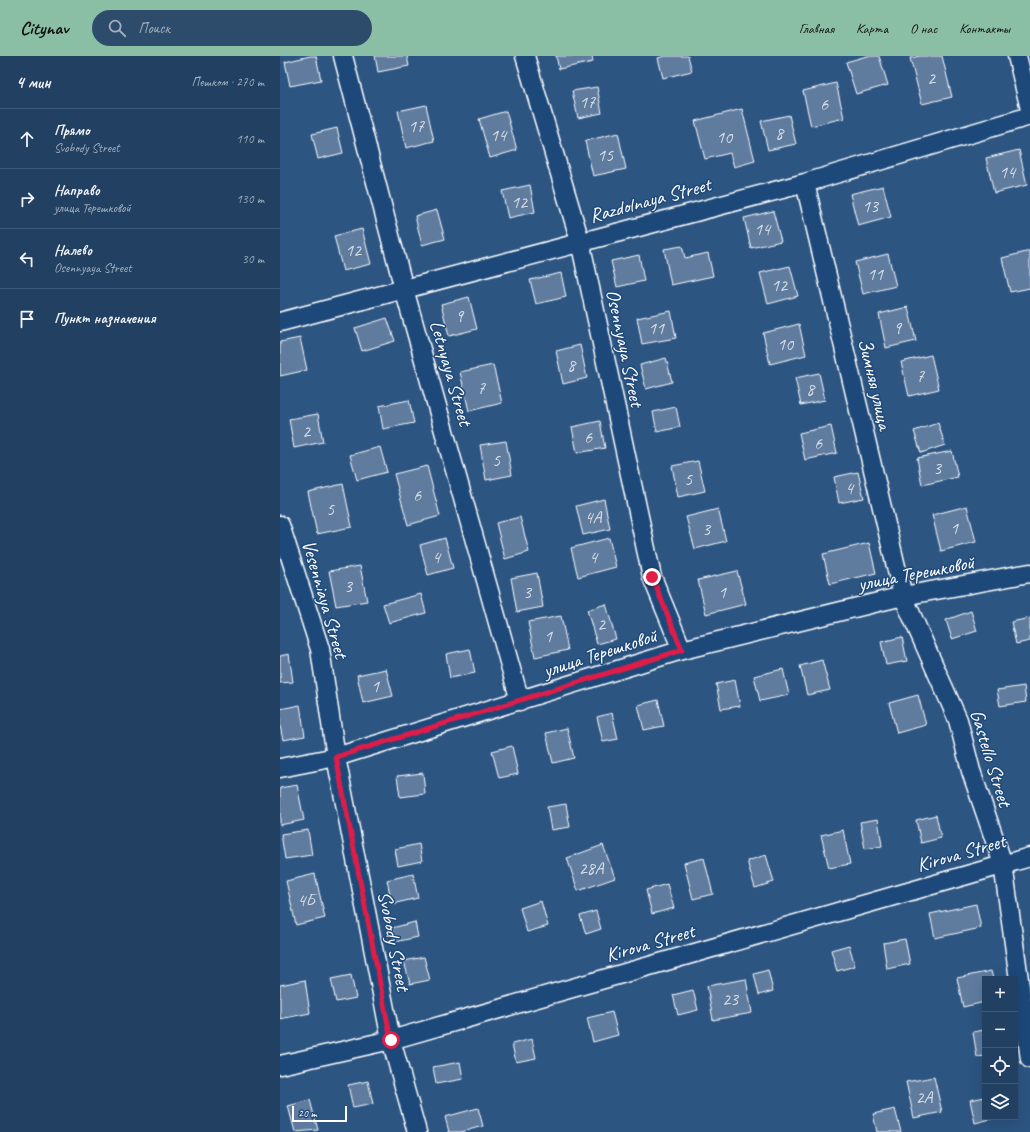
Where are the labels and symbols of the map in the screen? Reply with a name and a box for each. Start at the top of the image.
house number: 2 [927,67,937,89]
house number: 17 [579,91,596,113]
house number: 6 [820,93,829,115]
house number: 17 [408,115,425,137]
house number: 8 [775,122,785,144]
house number: 14 [490,124,508,146]
house number: 10 [716,126,734,148]
house number: 15 [597,144,614,166]
house number: 14 [999,161,1017,183]
street label: Razdolnaya Street [587,171,716,228]
house number: 12 [511,191,529,213]
house number: 13 [862,195,880,217]
house number: 14 [754,218,772,240]
house number: 12 [345,239,363,261]
house number: 11 [867,263,884,285]
house number: 12 [771,274,789,296]
street label: Osennyaya Street [600,287,650,411]
house number: 9 [455,305,465,327]
street label: Letnyaya Street [424,317,479,431]
house number: 11 [648,317,665,339]
house number: 9 [893,317,903,339]
house number: 10 [777,333,795,355]
street label: Зимняя улица [852,336,898,434]
house number: 8 [567,354,577,376]
house number: 7 [916,365,925,387]
house number: 7 [477,377,486,399]
house number: 8 [806,378,816,400]
house number: 2 [302,420,312,442]
house number: 6 [584,426,593,448]
house number: 6 [814,432,823,454]
house number: 5 [492,449,501,471]
house number: 3 [933,457,943,479]
house number: 5 [684,468,693,490]
house number: 4 [845,477,855,499]
house number: 6 [413,484,422,506]
house number: 5 [326,498,335,520]
house number: 4А [584,506,603,528]
house number: 1 [950,517,959,539]
house number: 3 [702,518,712,540]
street label: Vesenniaya Street [296,537,354,663]
house number: 4 [432,546,442,568]
house number: 4 [589,546,599,568]
street label: улица Терешковой [855,549,978,597]
route end [643,568,661,586]
house number: 3 [344,575,354,597]
house number: 3 [523,581,533,603]
house number: 1 [718,581,727,603]
house number: 2 [597,613,607,635]
street label: улица Терешковой [539,622,662,683]
house number: 1 [544,625,553,647]
house number: 1 [371,675,380,697]
street label: Gastello Street [964,706,1018,812]
street label: Kirova Street [914,828,1010,878]
house number: 28А [578,857,605,879]
house number: 4Б [297,889,317,911]
street label: Svobody Street [372,889,416,995]
street label: Kirova Street [603,918,699,968]
house number: 23 [722,988,740,1010]
route start [382,1031,400,1049]
house number: 2А [915,1086,934,1108]
scale bar [292,1104,347,1123]

